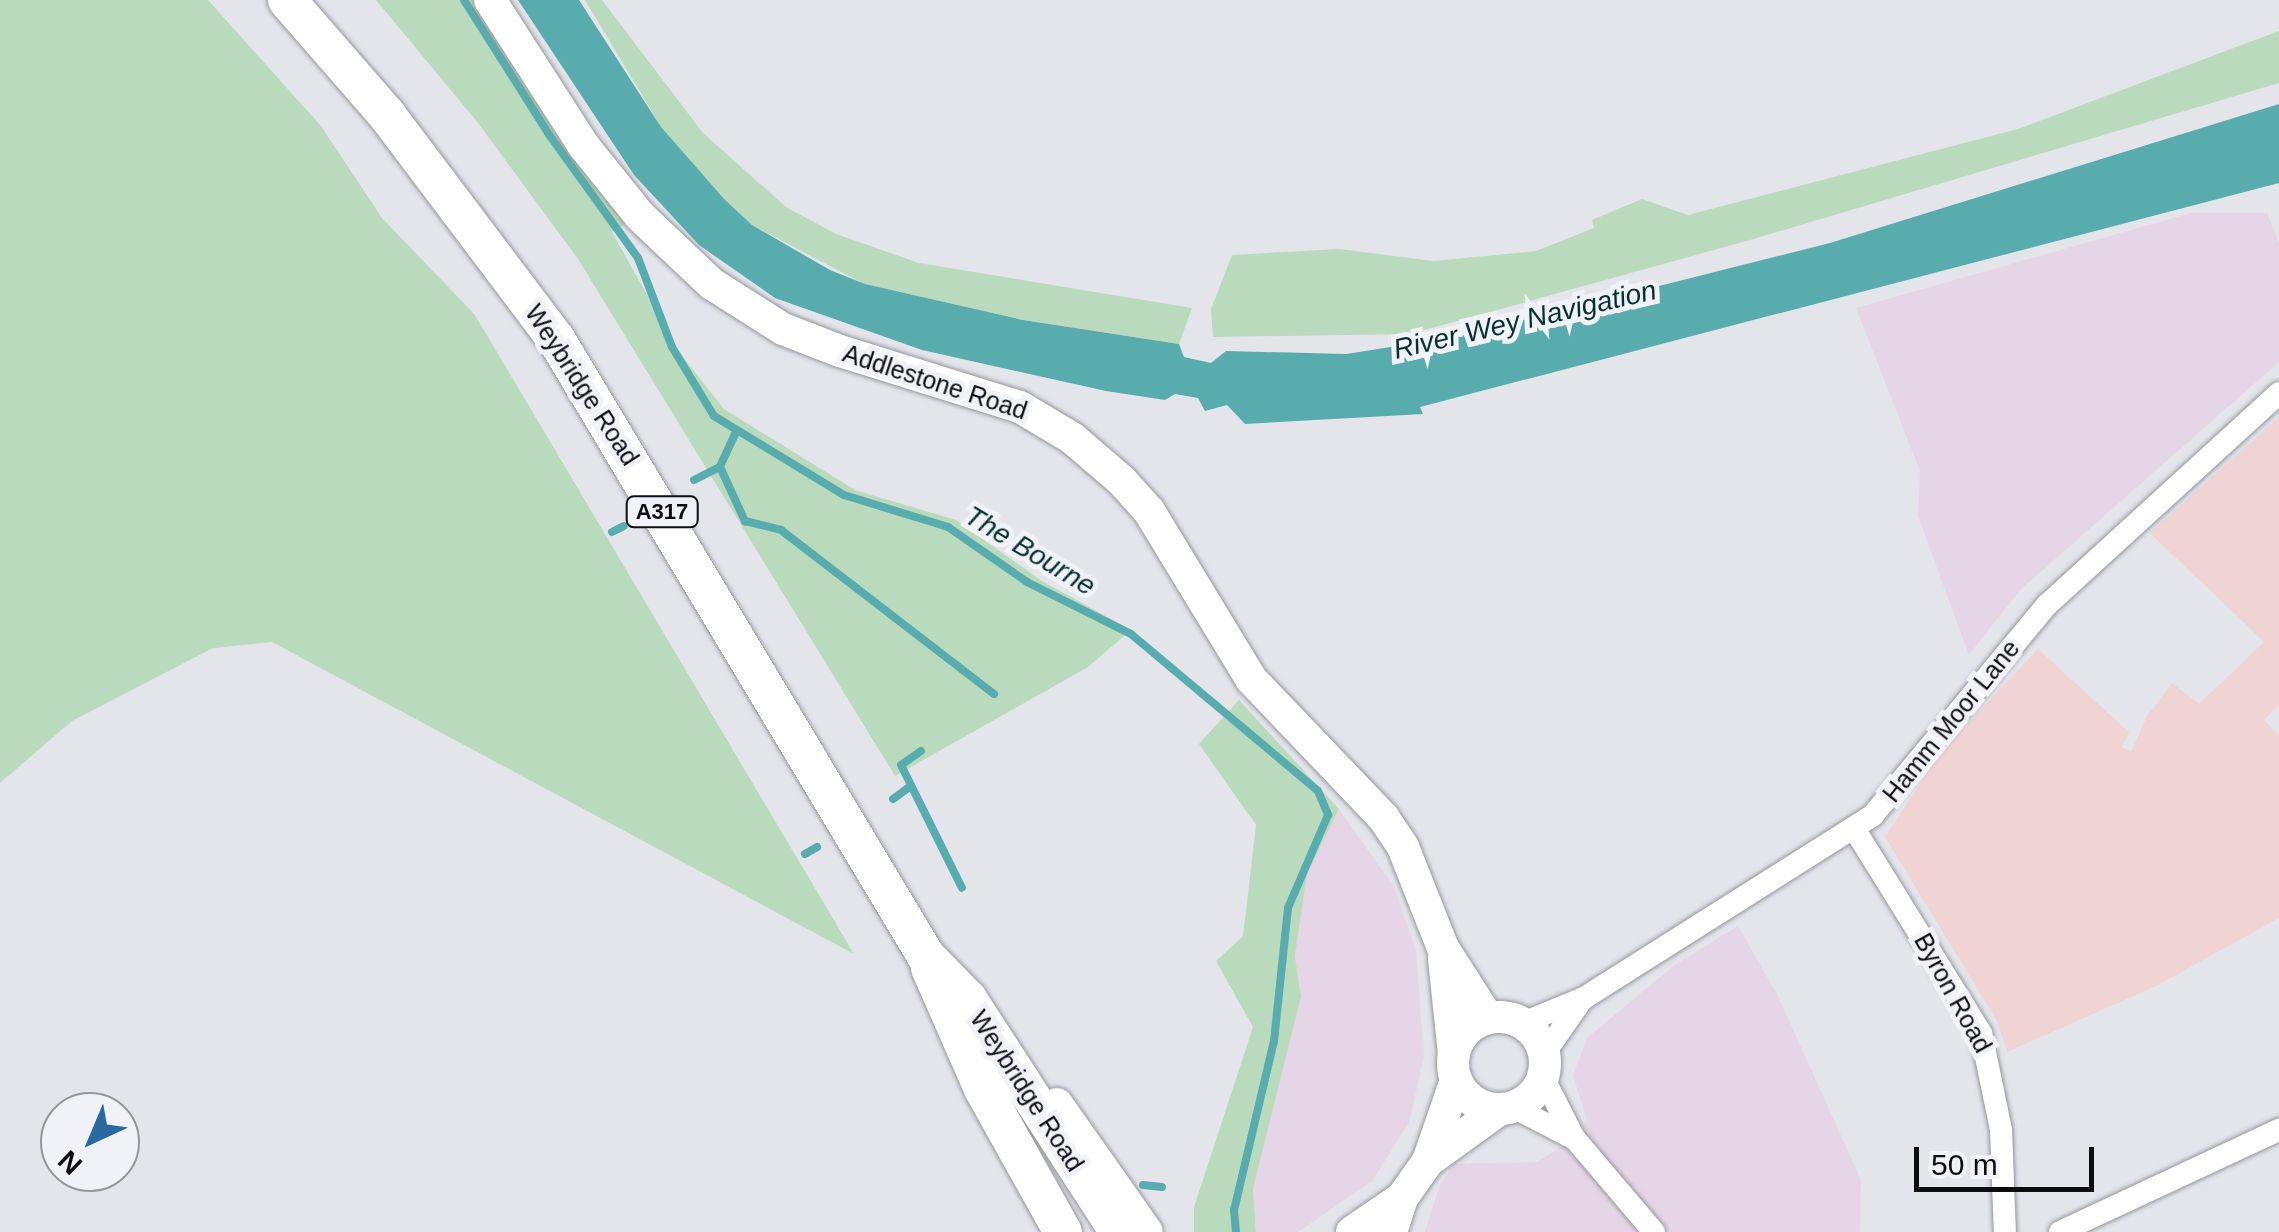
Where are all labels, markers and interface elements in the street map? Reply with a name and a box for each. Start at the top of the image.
water label: River Wey Navigation [1390,273,1660,367]
street label: Weybridge Road [519,299,645,471]
street label: Addlestone Road [839,338,1031,426]
road number: A317 [624,495,700,529]
water label: The Bourne [959,499,1101,603]
street label: Hamm Moor Lane [1876,634,2026,808]
street label: Byron Road [1908,928,1998,1058]
street label: Weybridge Road [964,1005,1090,1177]
north arrow [40,1092,140,1192]
scale bar [1919,1127,2099,1189]
text: N [52,1144,88,1181]
text: 50 m [1931,1148,1998,1181]

